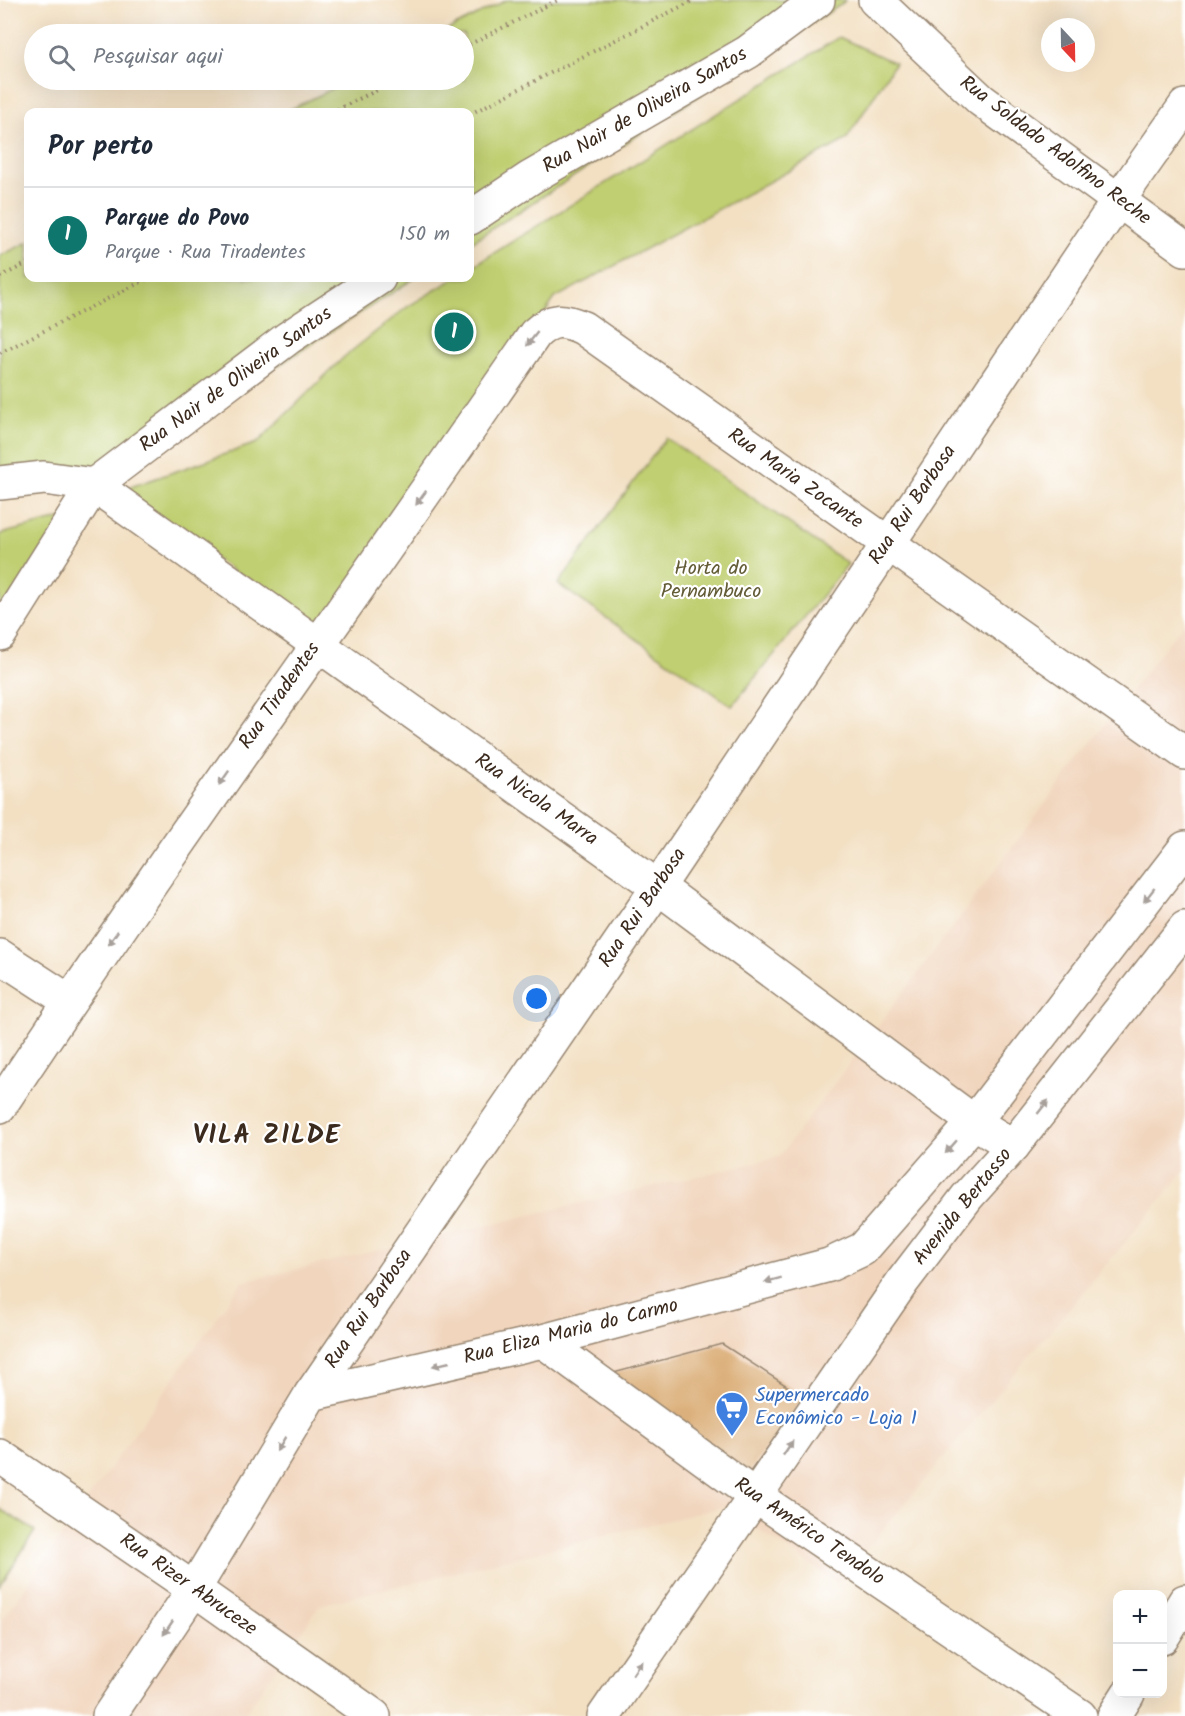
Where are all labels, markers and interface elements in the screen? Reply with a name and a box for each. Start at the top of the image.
north arrow [1041,18,1095,72]
search box [24,24,474,90]
street label: Rua Nair de Oliveira Santos [536,39,754,183]
text: Pesquisar aqui [93,40,223,75]
icon: search [45,41,78,74]
street label: Rua Soldado Adolfino Reche [952,68,1158,234]
text: Por perto [48,126,153,168]
text: Parque do Povo [105,202,249,237]
text: 1 [64,219,71,251]
text: 150 m [399,219,450,251]
text: Parque · Rua Tiradentes [105,237,306,269]
street label: Rua Nair de Oliveira Santos [133,299,340,461]
pin: 1 [434,310,474,354]
one-way arrow [527,331,539,346]
street label: Rua Maria Zocante [720,420,870,538]
street label: Rua Rui Barbosa [861,438,965,572]
one-way arrow [415,491,427,506]
park label: Horta do Pernambuco [661,553,761,608]
street label: Rua Tiradentes [231,635,329,756]
street label: Rua Nicola Marra [467,745,605,855]
one-way arrow [219,770,230,786]
street label: Rua Rui Barbosa [591,841,695,975]
one-way arrow [1144,887,1156,902]
one-way arrow [107,930,119,946]
your location [522,984,551,1013]
one-way arrow [1037,1100,1049,1115]
district label: VILA ZILDE [193,1115,341,1157]
one-way arrow [944,1140,958,1155]
street label: Avenida Bertasso [905,1141,1021,1273]
street label: Rua Rui Barbosa [317,1242,421,1376]
one-way arrow [763,1276,782,1286]
street label: Rua Eliza Maria do Carmo [460,1290,682,1374]
one-way arrow [432,1360,450,1370]
place label: Supermercado Econômico - Loja 1 [755,1380,917,1435]
supermarket icon: Supermercado Econômico - Loja 1 [714,1390,750,1437]
one-way arrow [275,1436,286,1452]
one-way arrow [782,1440,793,1456]
street label: Rua Américo Tendolo [727,1469,891,1595]
street label: Rua Rizer Abruceze [112,1525,264,1645]
map controls [1113,1590,1167,1698]
button: + [1113,1590,1167,1644]
one-way arrow [163,1620,174,1636]
button: − [1113,1644,1167,1698]
one-way arrow [631,1660,643,1676]

